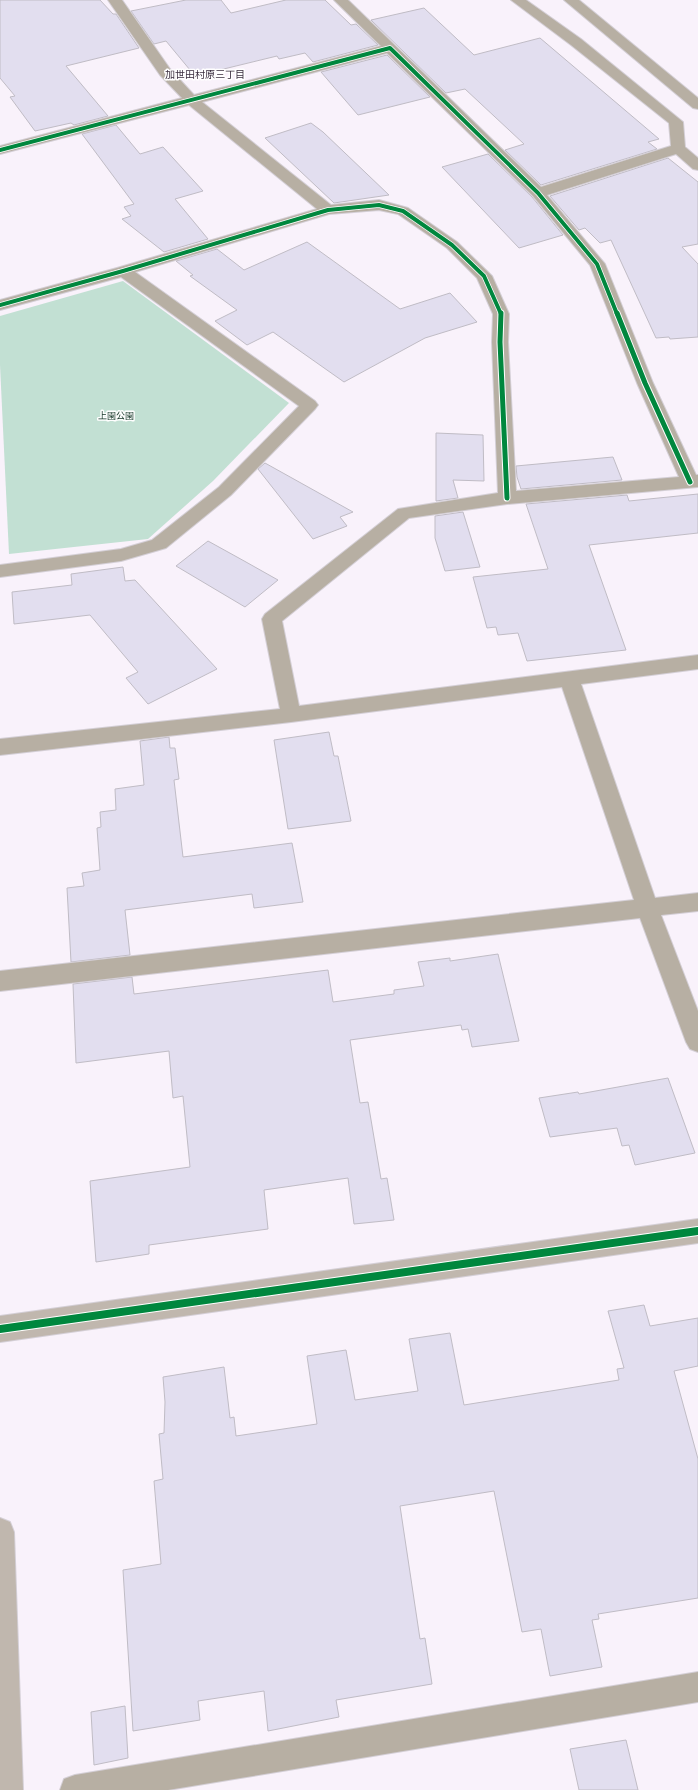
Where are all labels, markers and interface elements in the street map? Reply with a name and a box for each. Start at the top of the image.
district label: 加世田村原三丁目 [165,69,245,81]
park label: 上園公園 [98,411,134,421]

